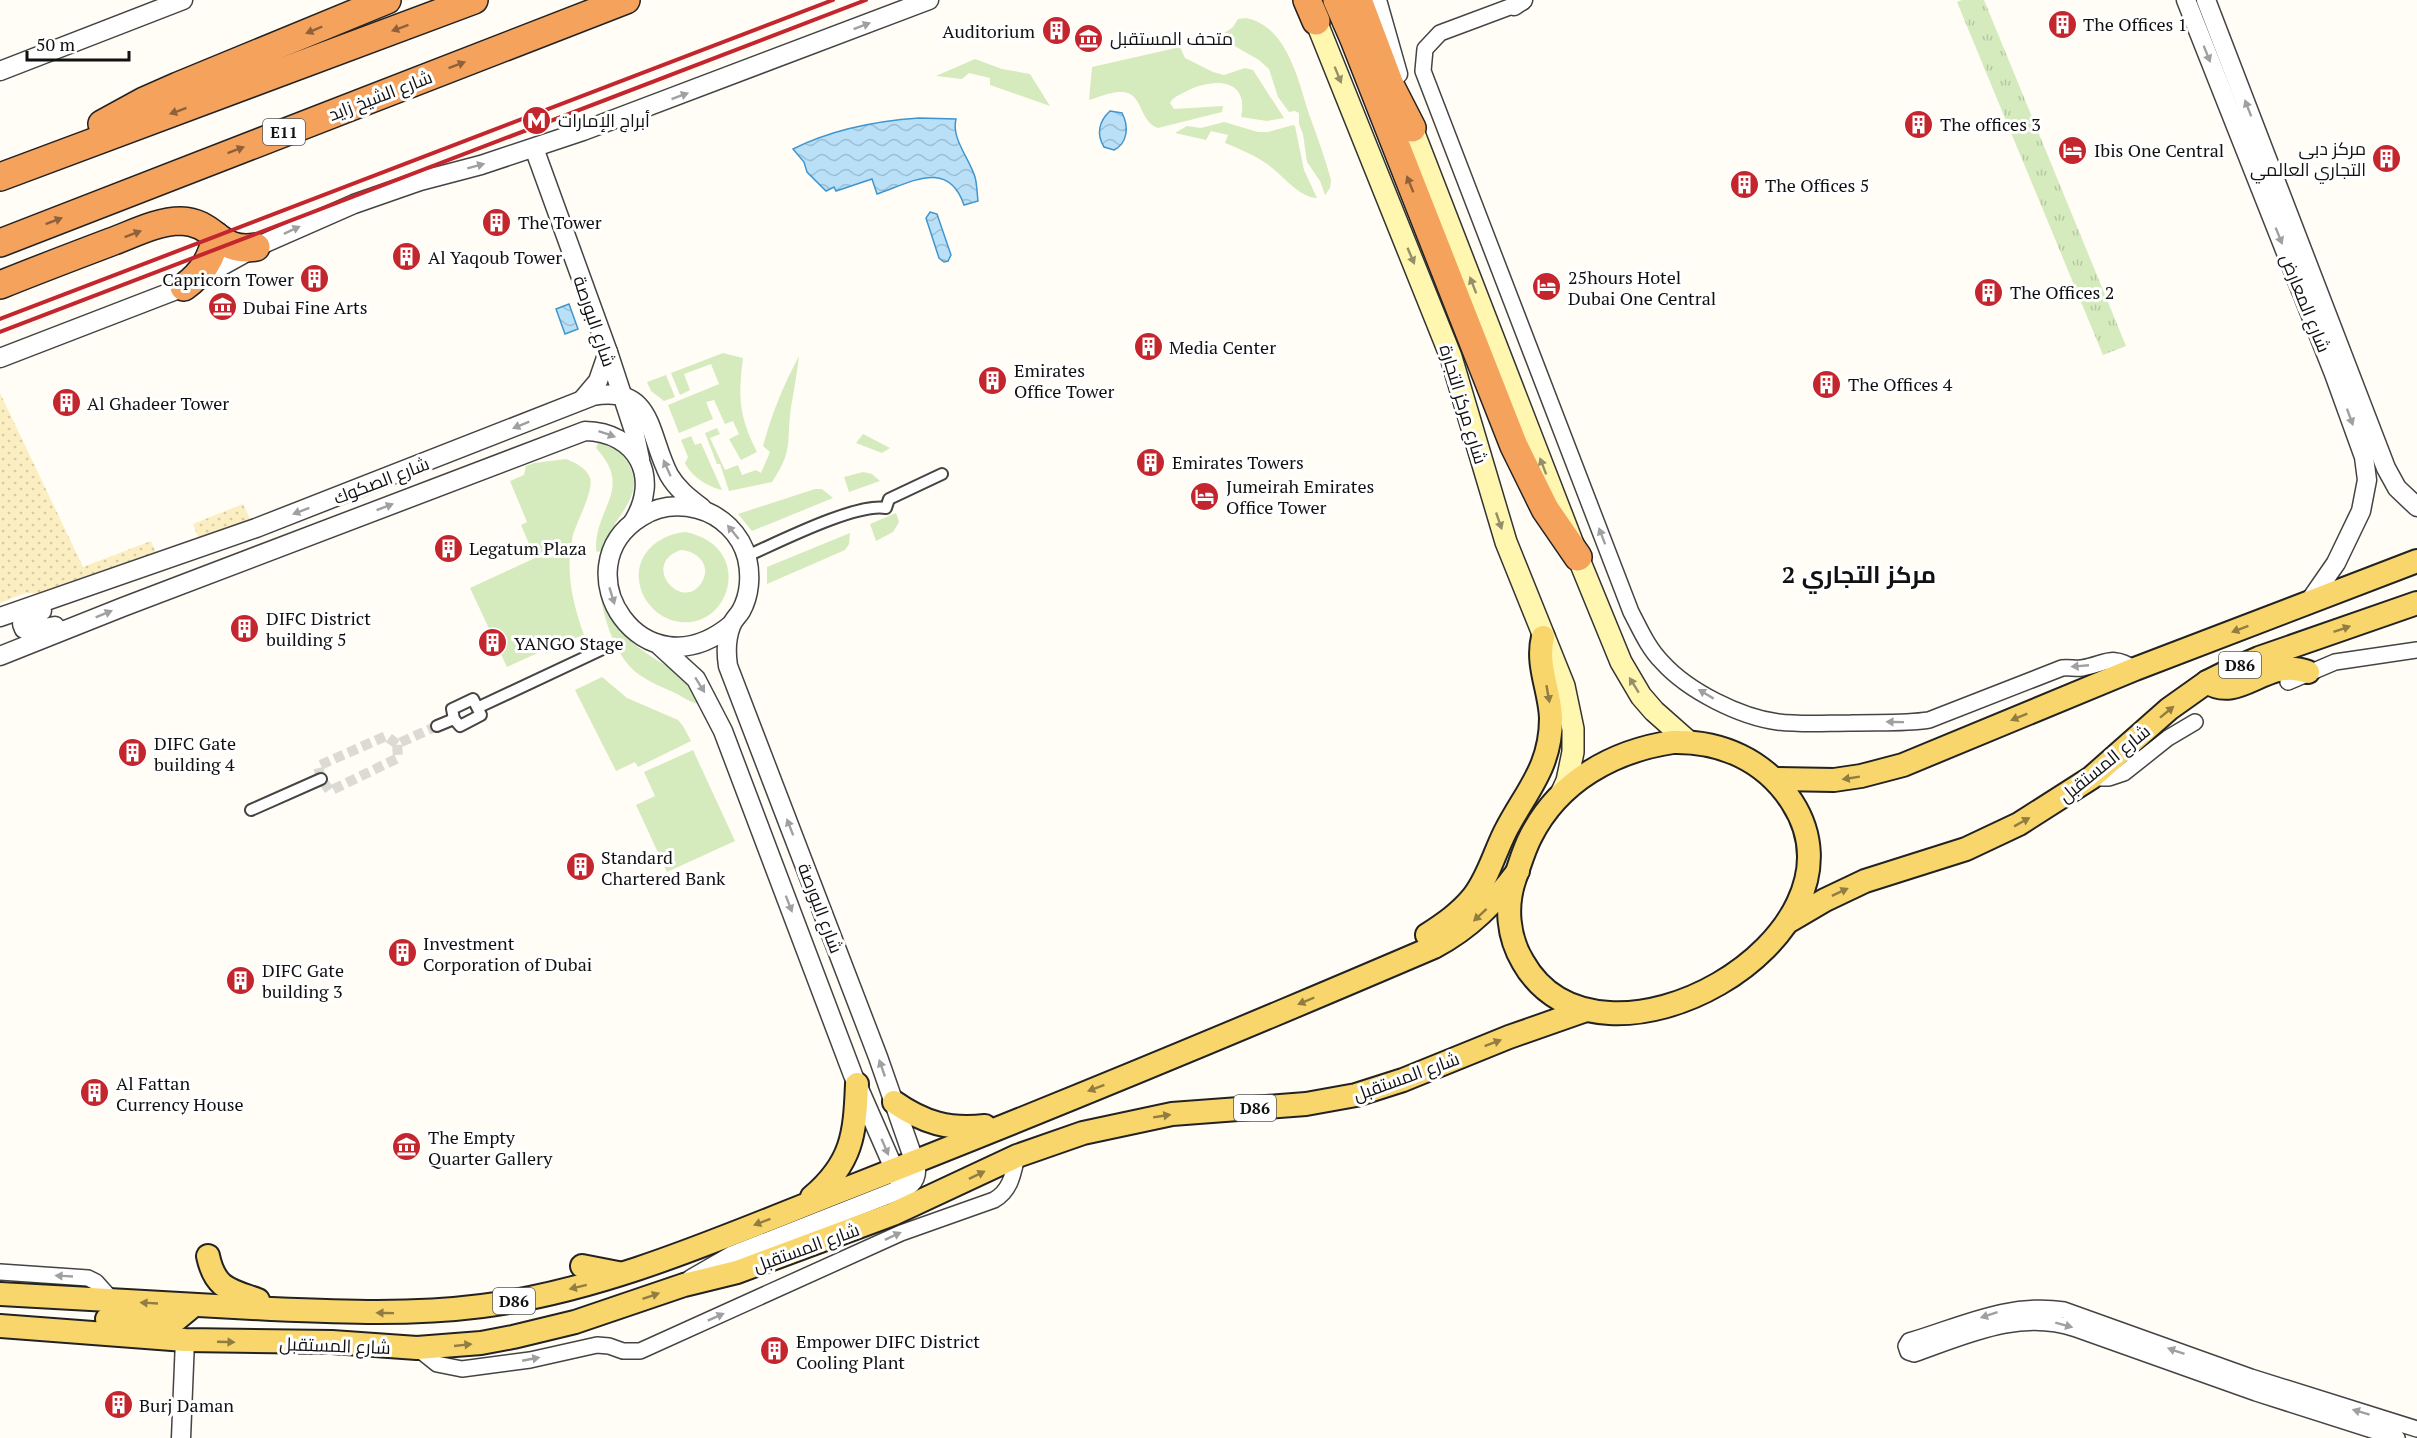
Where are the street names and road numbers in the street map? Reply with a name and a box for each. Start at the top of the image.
street label: شارع الشيخ زايد [325,64,436,127]
road number: E11 [263,119,305,145]
street label: شارع المعارض [2274,250,2337,356]
street label: شارع البورصة [567,272,622,370]
street label: شارع مركز التجارة [1433,341,1494,467]
street label: شارع الصكوك [330,451,433,510]
road number: D86 [2219,652,2261,678]
street label: شارع المستقبل [2053,719,2155,808]
street label: شارع البورصة [792,860,849,957]
street label: شارع المستقبل [1350,1046,1463,1107]
road number: D86 [1234,1095,1276,1121]
street label: شارع المستقبل [750,1217,863,1278]
road number: D86 [493,1288,535,1314]
street label: شارع المستقبل [279,1331,391,1360]

